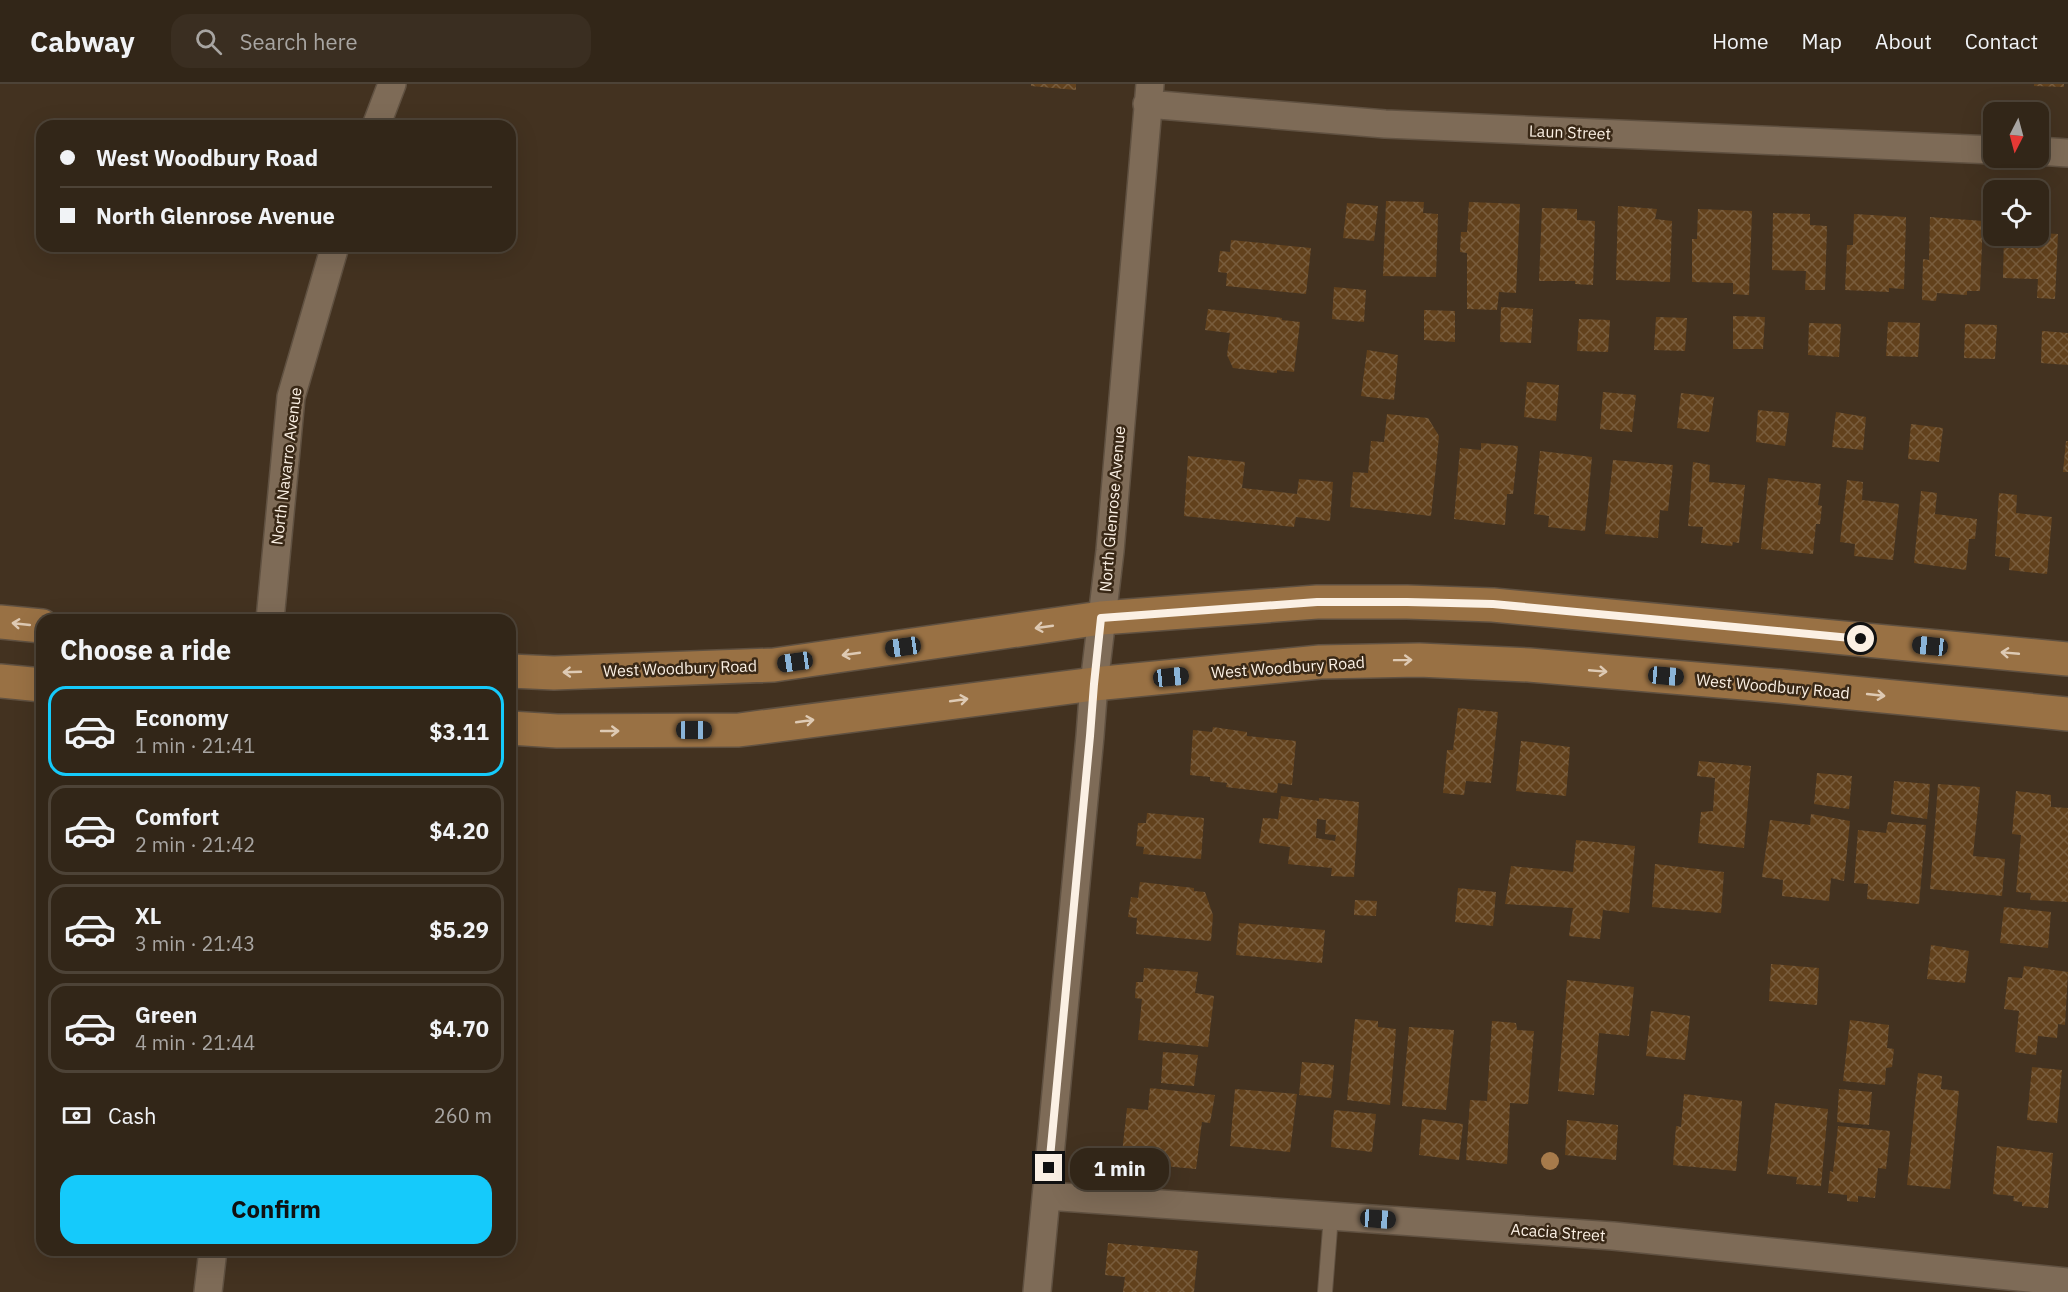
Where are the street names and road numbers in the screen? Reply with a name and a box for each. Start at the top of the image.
street label: Laun Street [1528,121,1612,143]
street label: North Navarro Avenue [266,386,306,546]
street label: North Glenrose Avenue [1095,425,1129,593]
street label: West Woodbury Road [1210,652,1366,682]
street label: West Woodbury Road [603,655,757,681]
street label: West Woodbury Road [1695,669,1851,703]
street label: Acacia Street [1510,1219,1606,1245]

